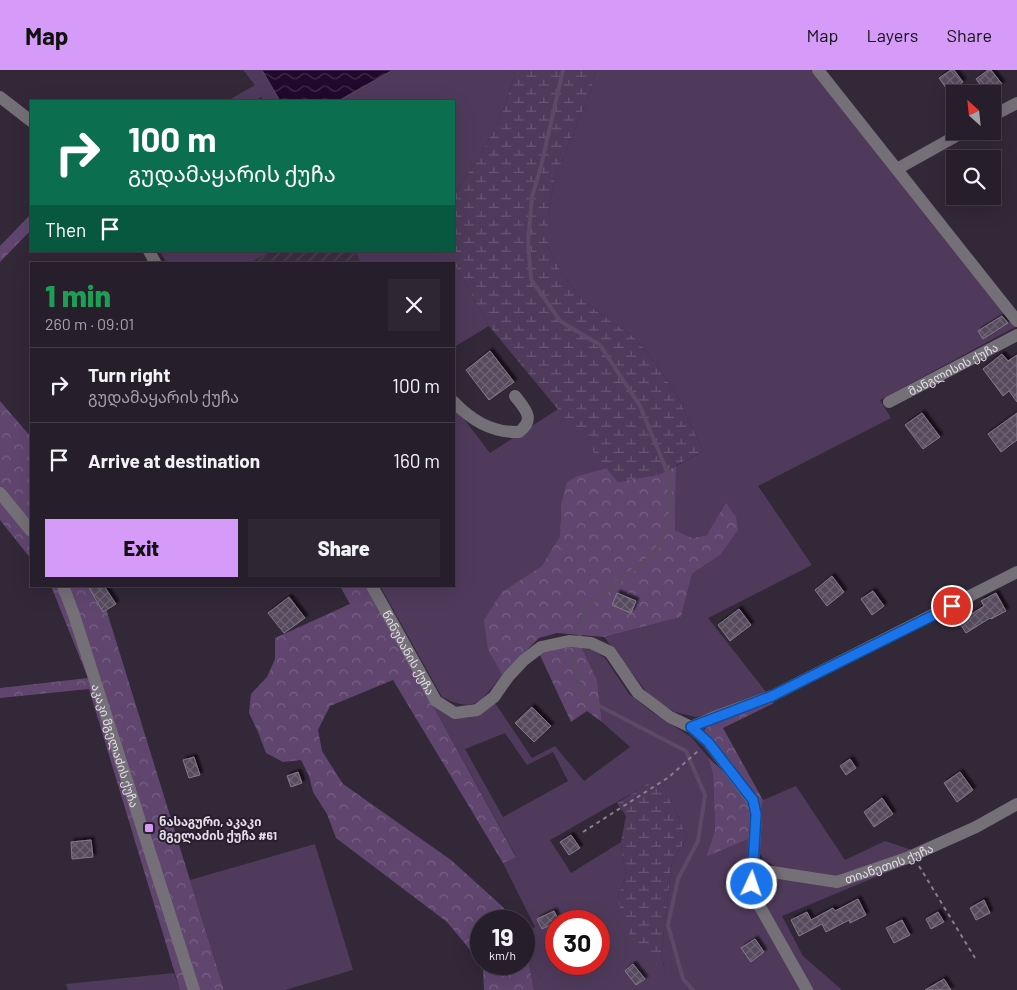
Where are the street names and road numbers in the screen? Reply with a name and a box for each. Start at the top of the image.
street label: მანგლისის ქუჩა [905,339,1000,398]
street label: წინუბანის ქუჩა [380,608,438,697]
street label: აკაკი მგელაძის ქუჩა [89,682,142,809]
street label: თიანეთის ქუჩა [843,840,935,886]

